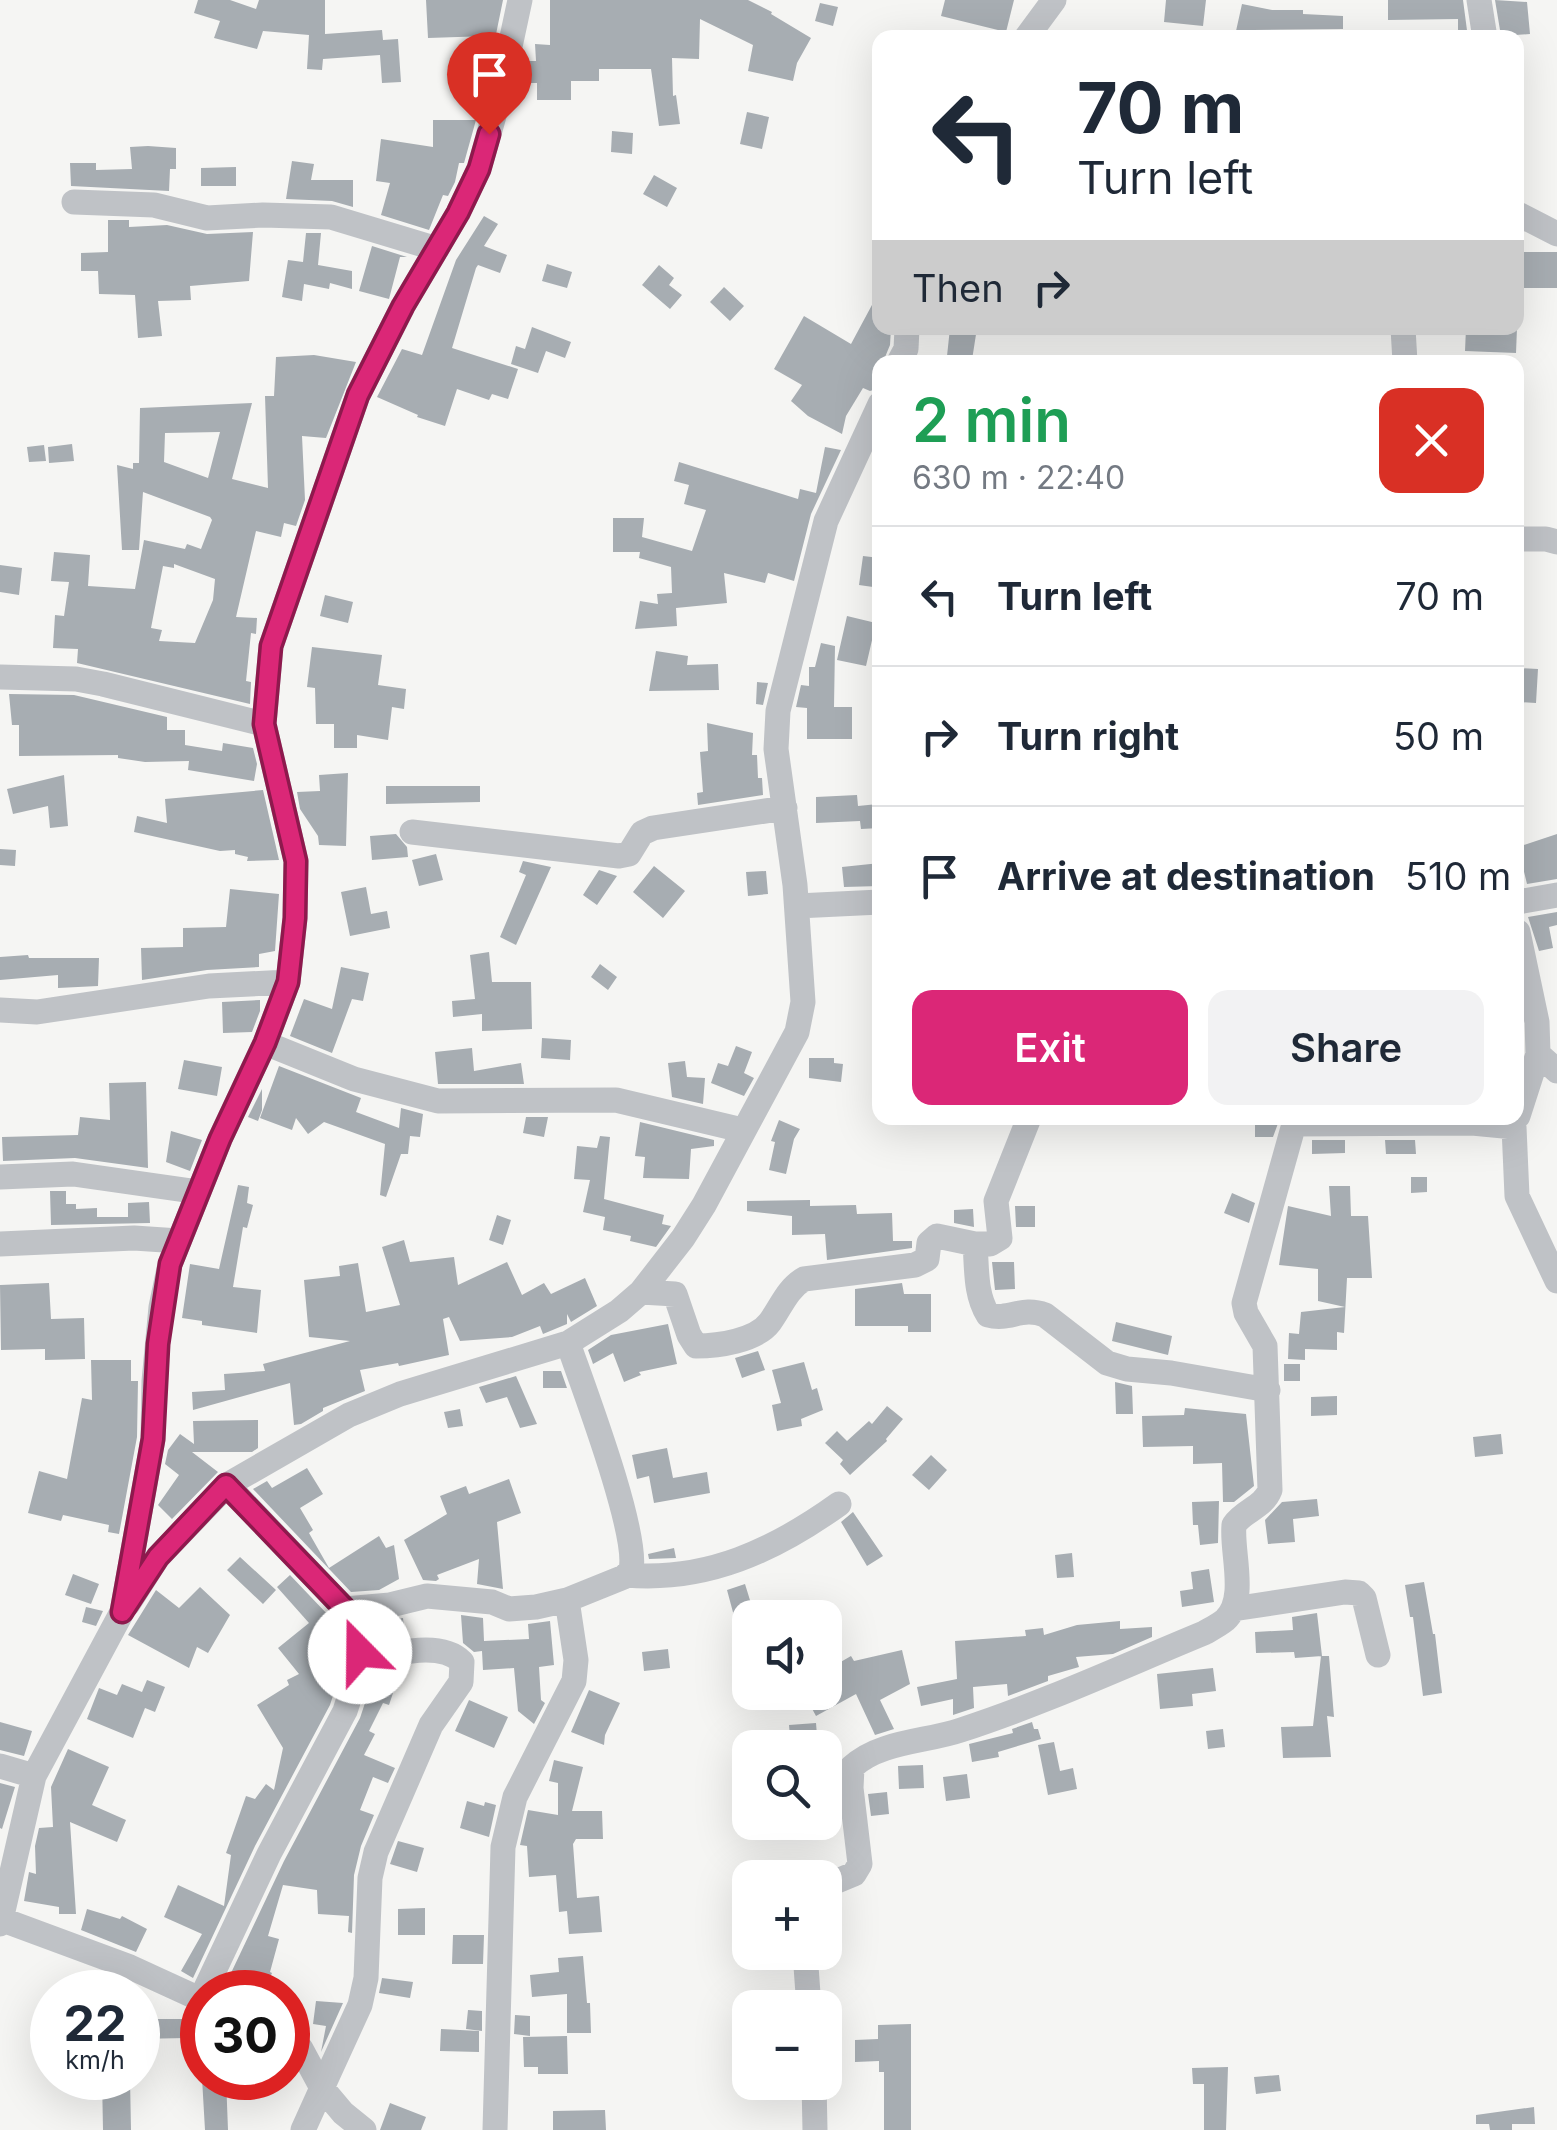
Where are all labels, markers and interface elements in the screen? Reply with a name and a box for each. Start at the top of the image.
pin [447,32,532,135]
icon: arrive [462,47,517,102]
text: 70 m [1077,65,1244,150]
icon: left [912,70,1042,200]
text: Turn left [1077,150,1253,205]
icon: right [1024,260,1079,315]
text: Then [912,265,1004,311]
text: 2 min [912,384,1071,456]
button: close [1379,388,1484,493]
text: 630 m · 22:40 [912,458,1125,497]
icon: left [912,569,967,624]
text: Turn left [997,573,1152,619]
text: 70 m [1395,573,1484,619]
icon: right [912,709,967,764]
text: Turn right [997,713,1179,759]
text: 50 m [1393,713,1484,759]
icon: arrive [912,849,967,904]
text: Arrive at destination [997,853,1375,899]
text: 510 m [1405,853,1511,899]
button: Exit [912,990,1188,1105]
button: Share [1208,990,1484,1105]
position arrow [308,1600,412,1704]
map controls [732,1600,842,2100]
button: sound [732,1600,842,1710]
button: search [732,1730,842,1840]
button: + [732,1860,842,1970]
speed limit sign: 30 [180,1970,310,2100]
button: − [732,1990,842,2100]
text: 22 [64,1993,127,2053]
text: km/h [65,2045,125,2075]

